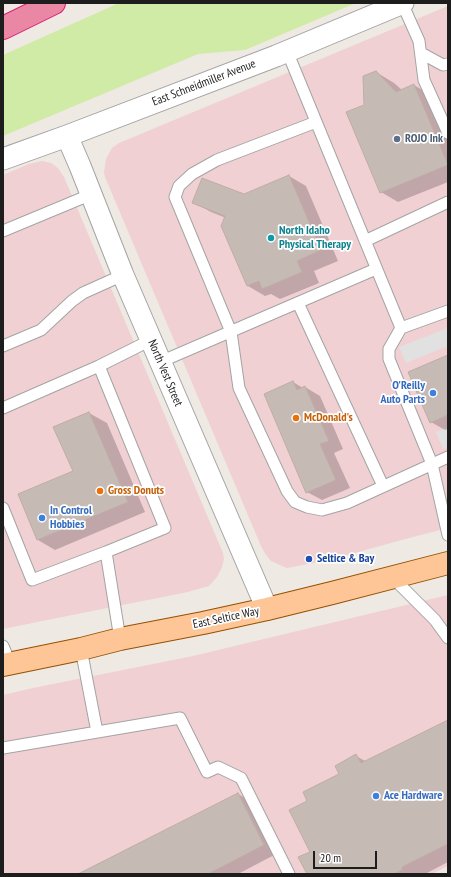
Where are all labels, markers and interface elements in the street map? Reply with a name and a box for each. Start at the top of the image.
street label: East Schneidmiller Avenue [150,57,258,109]
place label: ROJO Ink [405,132,443,146]
marker: ROJO Ink [392,134,402,144]
place label: North Idaho Physical Therapy [279,224,351,252]
marker: North Idaho Physical Therapy [266,233,276,243]
street label: North Vest Street [145,338,185,408]
place label: O'Reilly Auto Parts [380,379,425,407]
marker: O'Reilly Auto Parts [428,388,438,398]
place label: McDonald's [304,411,353,425]
marker: McDonald's [291,413,301,423]
place label: Gross Donuts [108,484,164,498]
marker: Gross Donuts [95,486,105,496]
place label: In Control Hobbies [50,504,92,532]
marker: In Control Hobbies [37,513,47,523]
place label: Seltice & Bay [317,552,374,566]
marker: Seltice & Bay [304,554,314,564]
street label: East Seltice Way [192,604,260,632]
place label: Ace Hardware [384,789,442,803]
marker: Ace Hardware [371,791,381,801]
scale bar [315,843,379,869]
text: 20 m [320,850,341,865]

